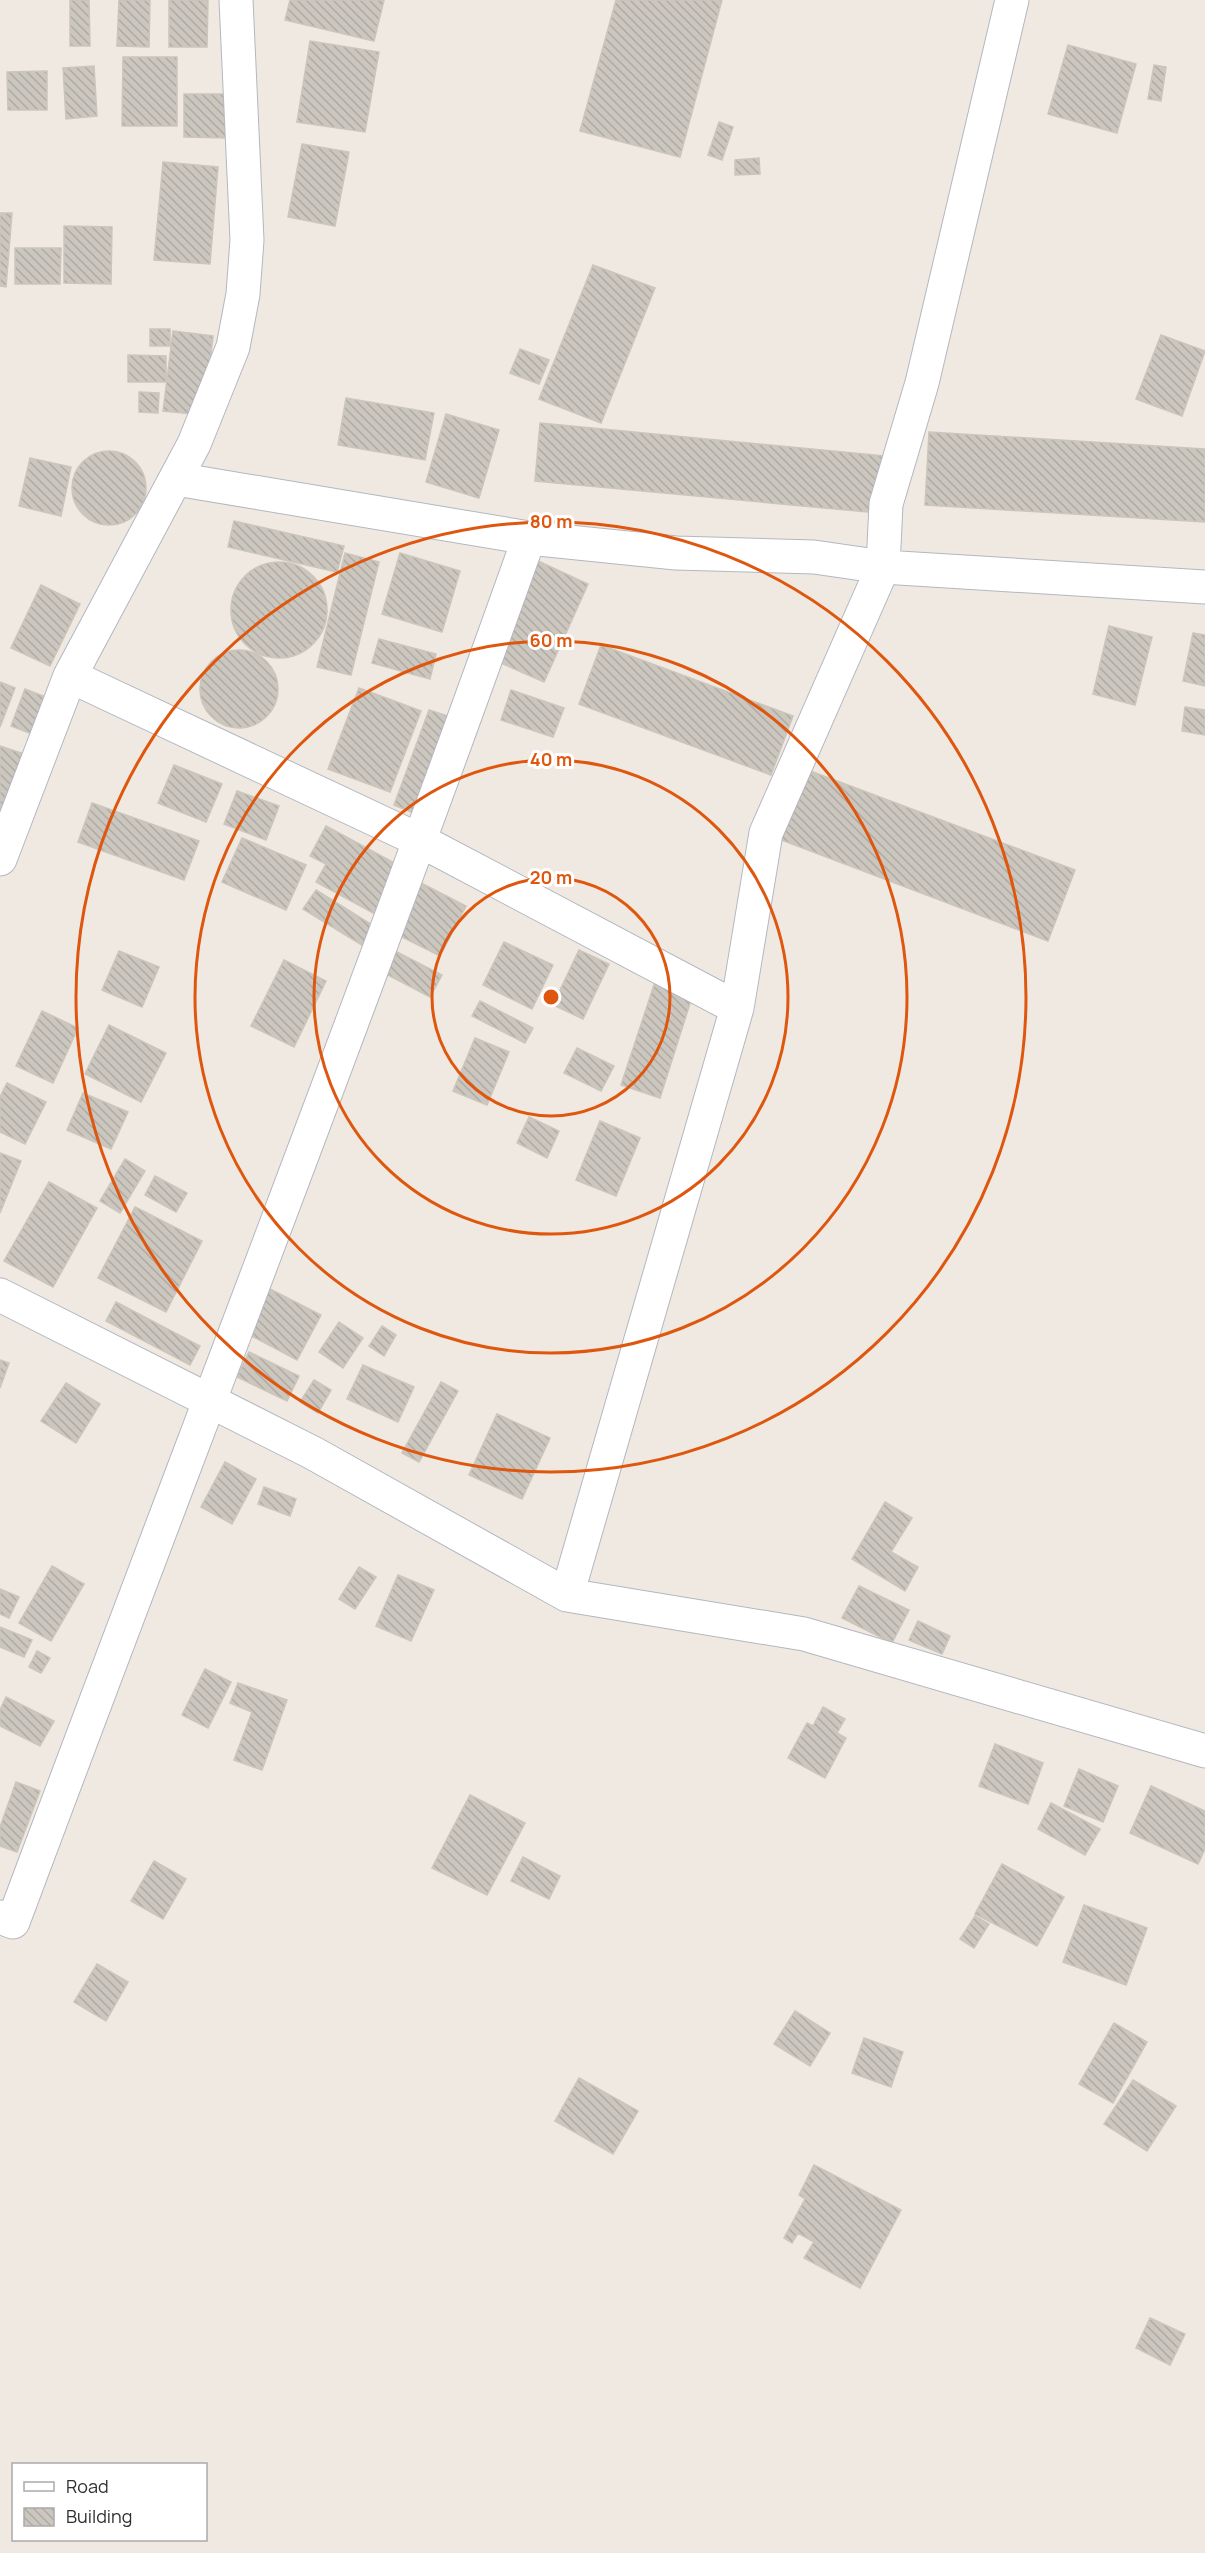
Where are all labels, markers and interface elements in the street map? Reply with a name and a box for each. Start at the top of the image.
text: 80 m [530,509,572,533]
text: 60 m [530,628,572,652]
text: 40 m [530,747,572,771]
text: 20 m [530,865,572,889]
centre of rings [541,987,561,1007]
legend [12,2463,207,2541]
text: Road [66,2474,109,2498]
text: Building [66,2504,132,2528]

